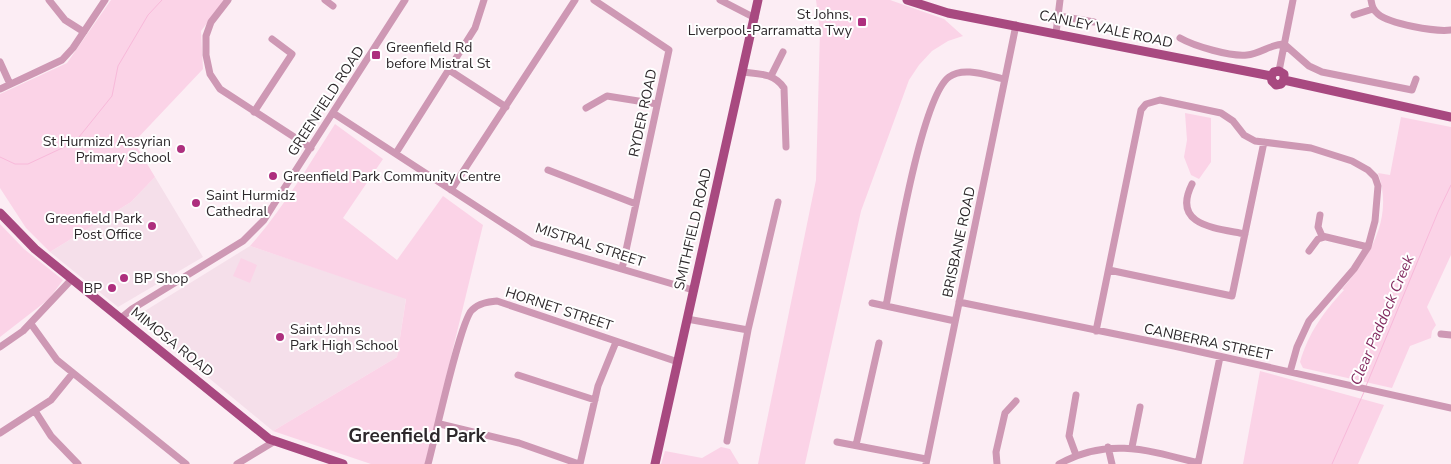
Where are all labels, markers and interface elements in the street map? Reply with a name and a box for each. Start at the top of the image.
place label: St Johns, Liverpool-Parramatta Twy [688,5,853,40]
street label: CANLEY VALE ROAD [1037,6,1175,52]
marker: St Johns, Liverpool-Parramatta Twy [856,16,868,28]
place label: Greenfield Rd before Mistral St [386,38,490,73]
street label: GREENFIELD ROAD [283,42,369,160]
marker: Greenfield Rd before Mistral St [370,49,382,61]
street label: RYDER ROAD [624,67,662,159]
place label: St Hurmizd Assyrian Primary School [43,132,172,167]
marker: St Hurmizd Assyrian Primary School [175,143,187,155]
street label: SMITHFIELD ROAD [670,166,716,292]
place label: Greenfield Park Community Centre [283,167,501,186]
marker: Greenfield Park Community Centre [267,170,279,182]
street label: BRISBANE ROAD [938,185,980,299]
place label: Saint Hurmidz Cathedral [206,186,296,221]
marker: Saint Hurmidz Cathedral [190,197,202,209]
place label: Greenfield Park Post Office [45,209,143,244]
street label: MISTRAL STREET [533,218,648,272]
marker: Greenfield Park Post Office [146,220,158,232]
water label: Clear Paddock Creek [1346,251,1419,388]
place label: BP Shop [134,269,188,288]
marker: BP Shop [118,272,130,284]
place label: BP [84,279,102,298]
marker: BP [106,282,118,294]
street label: HORNET STREET [503,283,616,335]
street label: MIMOSA ROAD [127,303,217,381]
street label: CANBERRA STREET [1142,319,1274,365]
place label: Saint Johns Park High School [290,320,399,355]
marker: Saint Johns Park High School [274,331,286,343]
district label: Greenfield Park [348,423,486,449]

